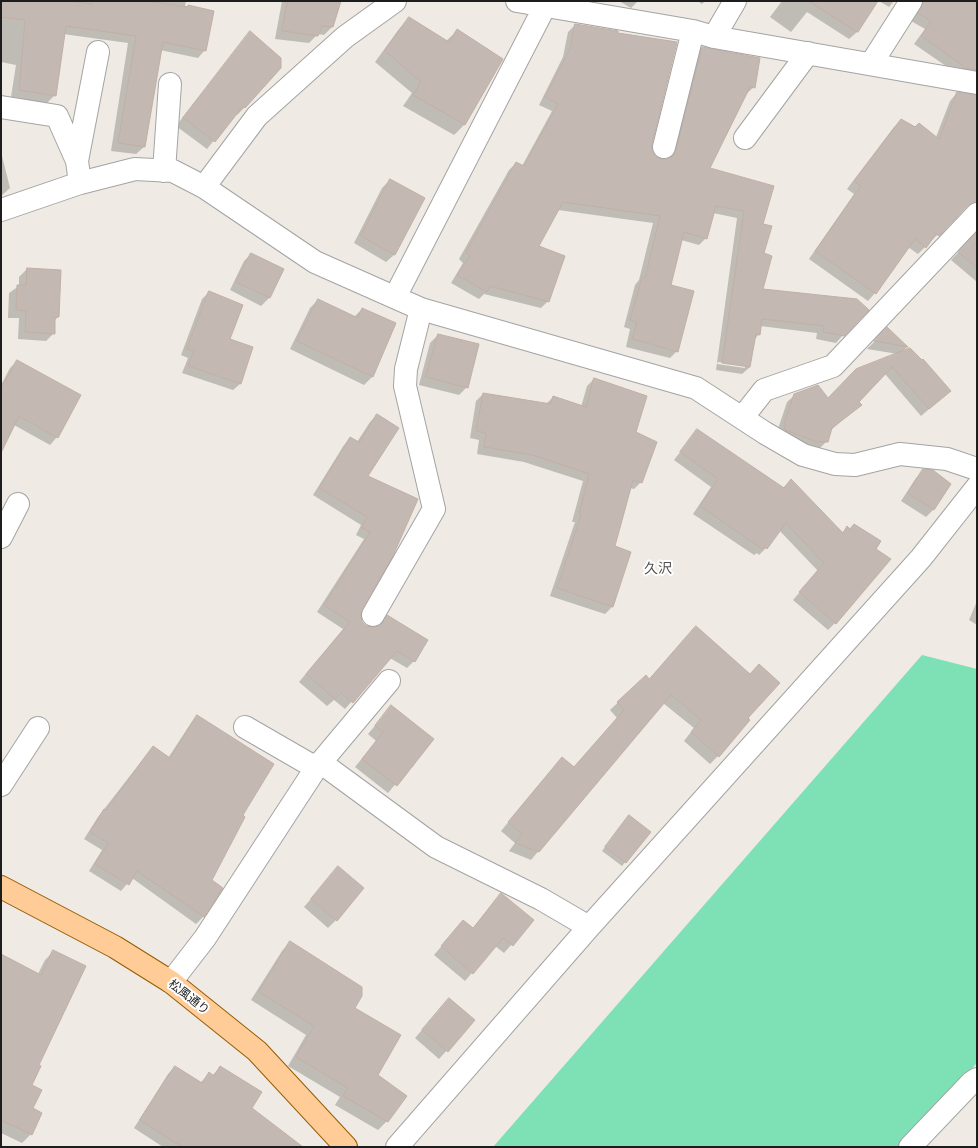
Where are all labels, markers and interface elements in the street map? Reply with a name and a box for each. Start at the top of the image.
district label: 久沢 [644,561,672,577]
street label: 松風通り [166,977,212,1017]

